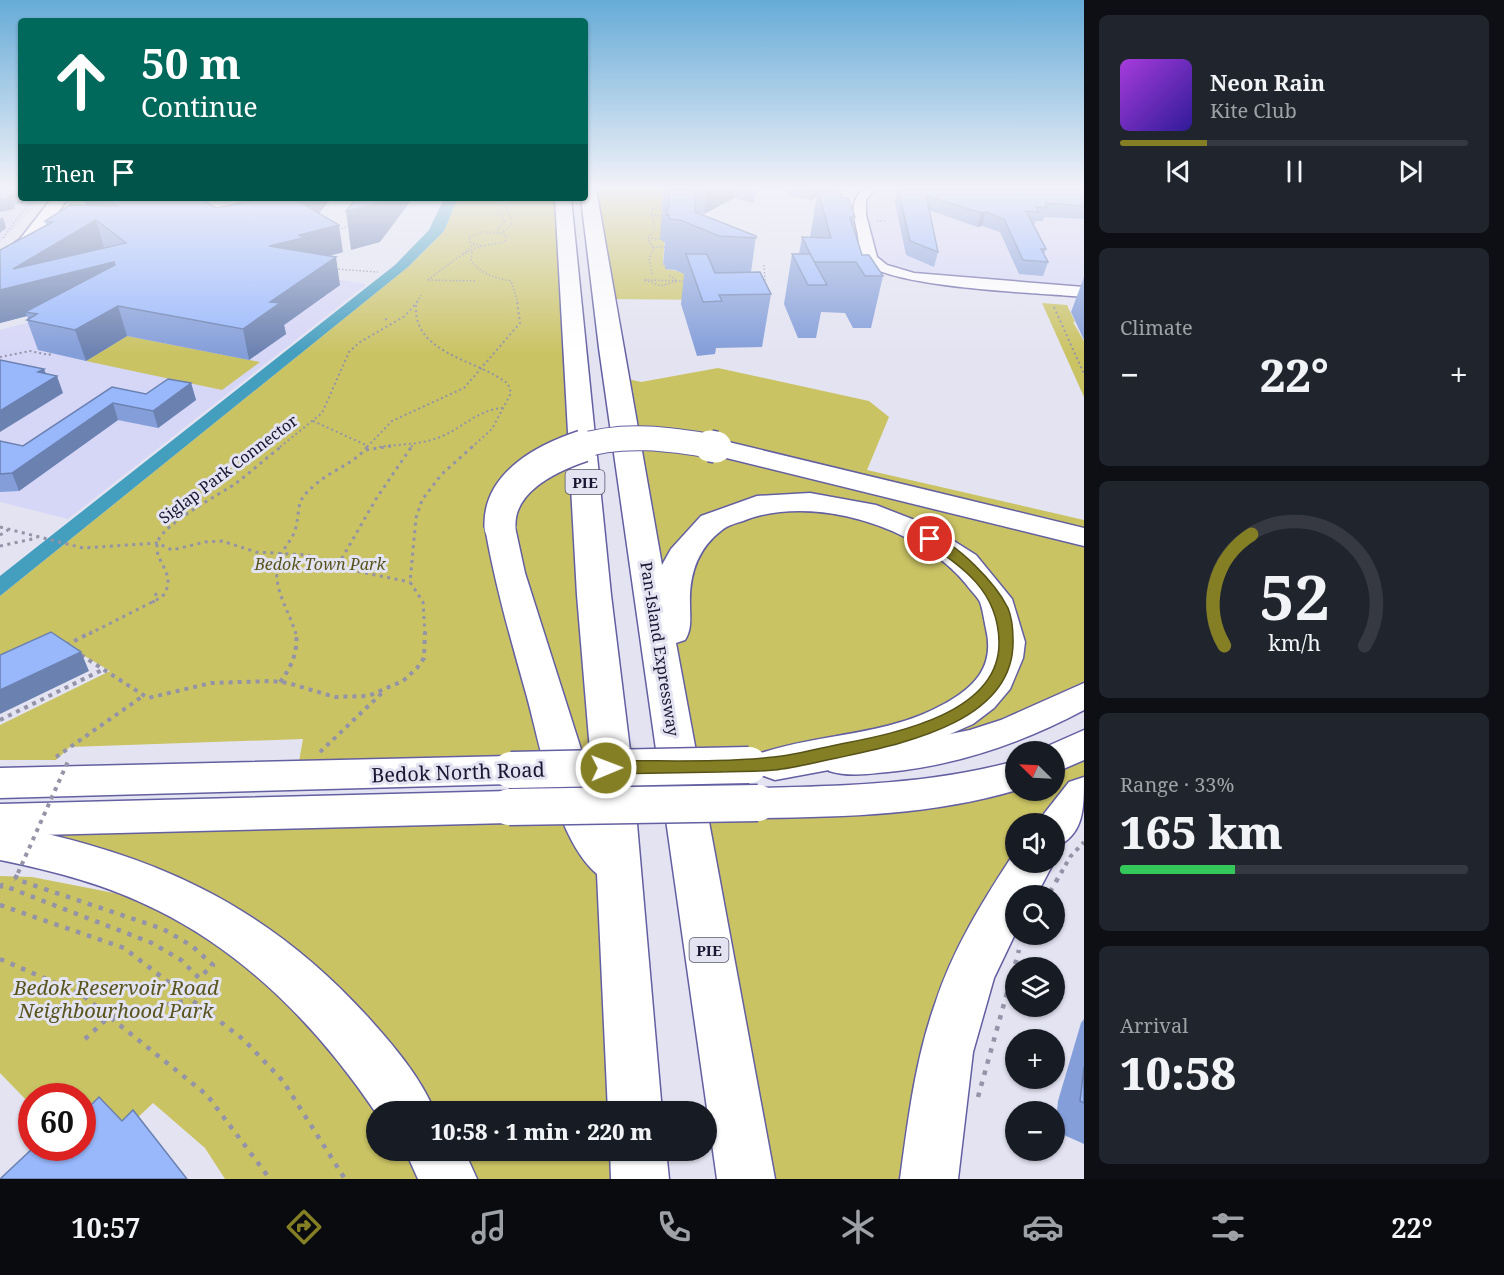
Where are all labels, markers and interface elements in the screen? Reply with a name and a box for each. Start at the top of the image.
text: 50 m [141,34,241,91]
icon: ahead [42,42,120,120]
text: Neon Rain [1210,67,1325,97]
text: Continue [141,88,258,125]
text: Kite Club [1210,97,1297,124]
icon: previous [1162,155,1195,188]
icon: pause [1278,155,1311,188]
icon: next [1394,155,1427,188]
icon: arrive [107,156,140,189]
text: Then [42,158,95,188]
text: Climate [1120,314,1193,341]
text: 22° [1260,344,1329,405]
text: − [1120,352,1139,397]
text: + [1450,352,1468,397]
street label: Siglap Park Connector [154,409,302,529]
road number: PIE [566,470,604,494]
pin [904,513,955,564]
icon: arrive [913,522,946,555]
park label: Bedok Town Park [253,553,386,575]
text: 52 [1259,554,1329,639]
street label: Pan-Island Expressway [635,560,685,739]
text: km/h [1268,629,1321,658]
position arrow [574,736,638,800]
north arrow [1005,741,1065,801]
map controls [1005,741,1065,1161]
street label: Bedok North Road [371,755,545,789]
text: Range · 33% [1120,771,1234,798]
text: 165 km [1120,801,1283,862]
button: sound [1005,813,1065,873]
button: search [1005,885,1065,945]
road number: PIE [690,938,728,962]
button: layers [1005,957,1065,1017]
park label: Bedok Reservoir Road Neighbourhood Park [12,974,219,1024]
text: Arrival [1120,1012,1188,1039]
button: + [1005,1029,1065,1089]
text: 10:58 [1120,1042,1236,1103]
speed limit sign: 60 [18,1083,96,1161]
button: − [1005,1101,1065,1161]
text: 10:58 · 1 min · 220 m [431,1116,652,1146]
icon: directions [283,1206,325,1248]
icon: music [468,1206,510,1248]
icon: phone [653,1206,695,1248]
icon: climate [837,1206,879,1248]
icon: car [1022,1206,1064,1248]
icon: filters [1207,1206,1249,1248]
text: 10:57 [71,1209,141,1246]
text: 22° [1391,1209,1433,1246]

